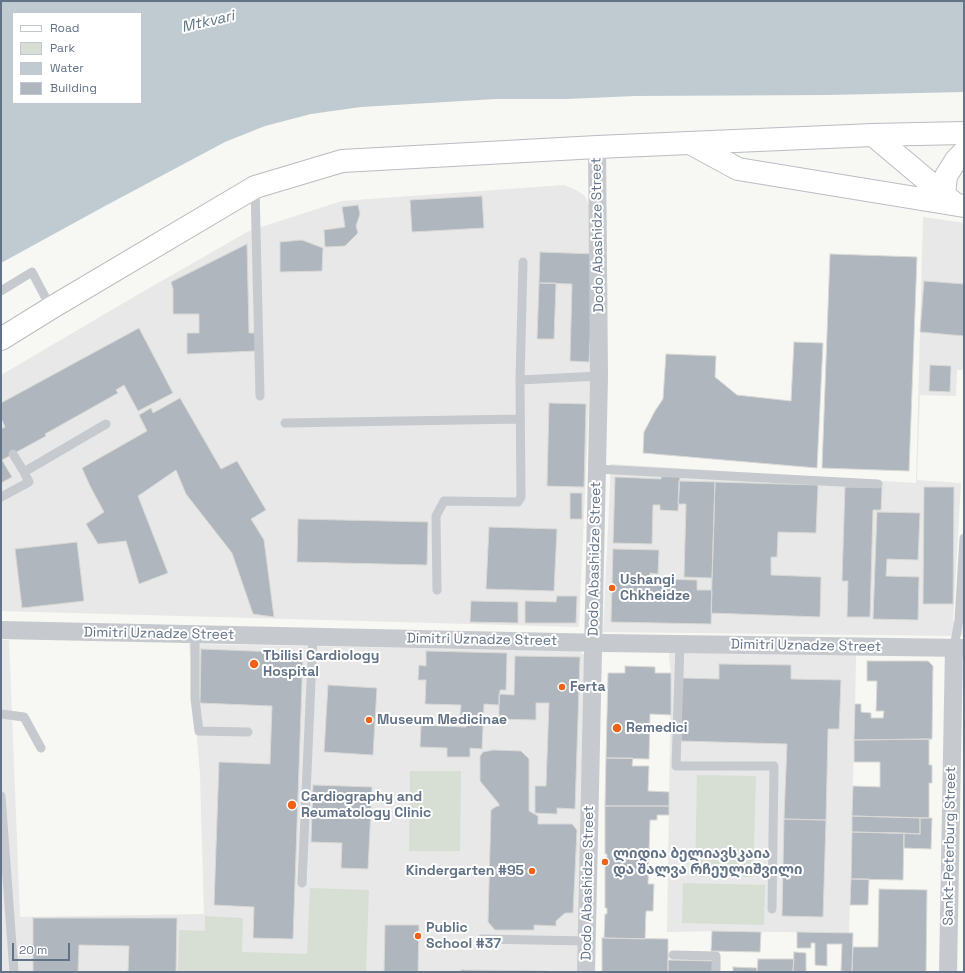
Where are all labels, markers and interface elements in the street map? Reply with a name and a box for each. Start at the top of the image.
water label: Mtkvari [180,7,236,37]
legend [12,12,142,104]
text: Road [50,20,79,36]
text: Park [50,40,75,56]
text: Water [50,60,84,76]
text: Building [50,80,97,96]
street label: Dodo Abashidze Street [588,157,608,313]
street label: Dodo Abashidze Street [585,481,605,637]
place label: Ushangi Chkheidze [620,572,690,604]
marker: Ushangi Chkheidze [607,583,617,593]
street label: Dimitri Uznadze Street [84,624,234,644]
street label: Dimitri Uznadze Street [407,630,557,650]
street label: Dimitri Uznadze Street [731,636,881,656]
place label: Tbilisi Cardiology Hospital [263,648,379,680]
marker: Tbilisi Cardiology Hospital [248,658,260,670]
place label: Ferta [570,679,606,695]
marker: Ferta [557,682,567,692]
place label: Museum Medicinae [377,712,507,728]
marker: Museum Medicinae [364,715,374,725]
place label: Remedici [626,720,688,736]
marker: Remedici [611,722,623,734]
street label: Sankt-Peterburg Street [940,766,960,926]
place label: Cardiography and Reumatology Clinic [301,789,431,822]
marker: Cardiography and Reumatology Clinic [286,799,298,811]
street label: Dodo Abashidze Street [578,805,598,961]
place label: ლიდია ბელიავსკაია და შალვა რჩეულიშვილი [613,846,803,878]
marker: ლიდია ბელიავსკაია და შალვა რჩეულიშვილი [600,857,610,867]
place label: Kindergarten #95 [406,863,524,879]
marker: Kindergarten #95 [527,866,537,876]
place label: Public School #37 [426,920,501,952]
marker: Public School #37 [413,931,423,941]
scale bar [14,935,72,961]
text: 20 m [19,942,47,958]

